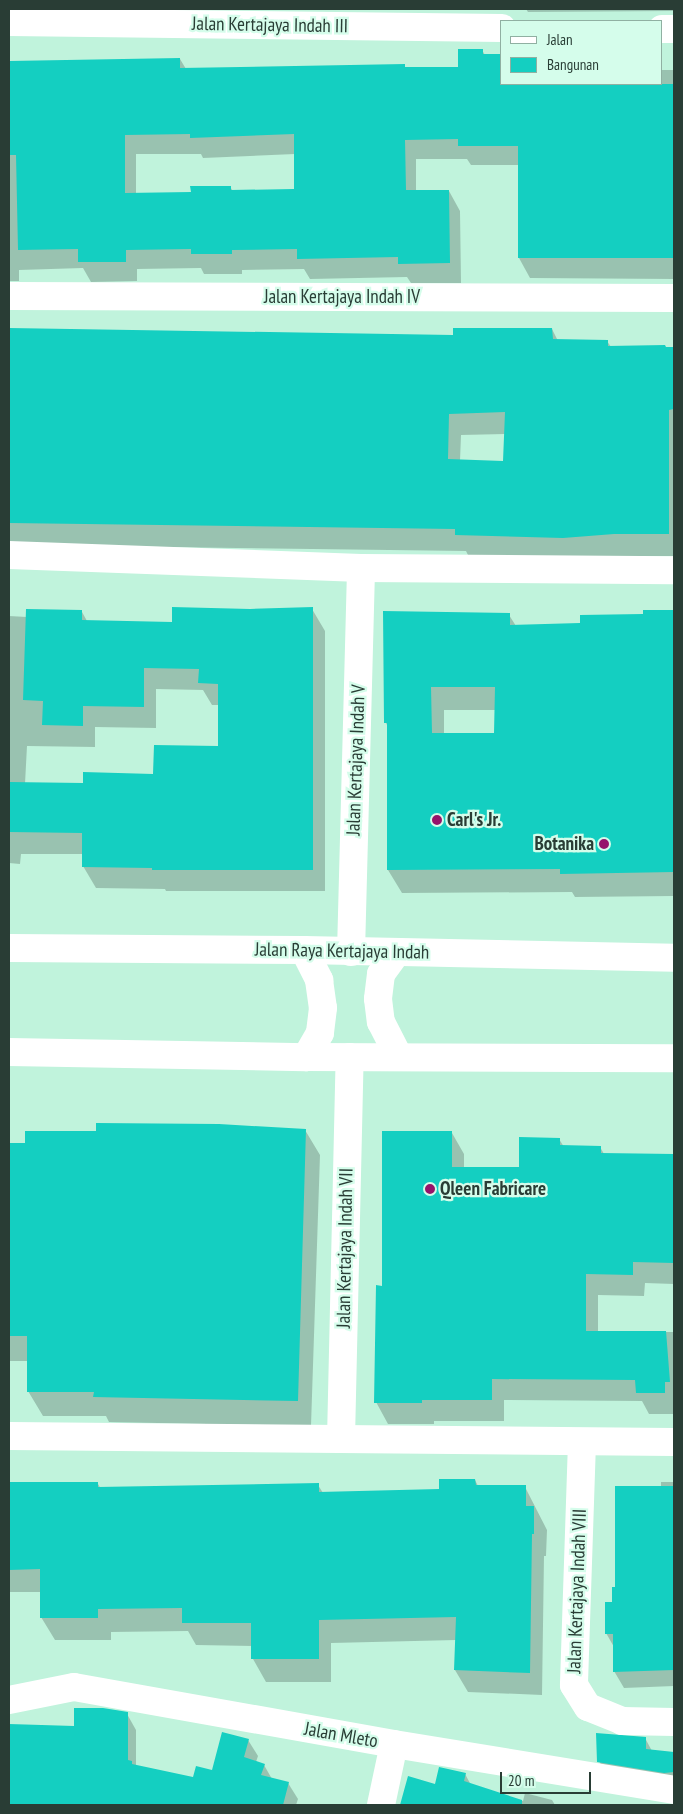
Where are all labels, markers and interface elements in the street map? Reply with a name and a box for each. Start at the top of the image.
street label: Jalan Kertajaya Indah III [192,12,348,38]
legend [500,20,663,85]
text: Jalan [547,30,573,49]
text: Bangunan [547,55,599,74]
street label: Jalan Kertajaya Indah IV [264,286,420,308]
street label: Jalan Kertajaya Indah V [342,684,370,836]
place label: Carl's Jr. [447,809,501,831]
marker: Carl's Jr. [431,814,443,826]
place label: Botanika [534,833,594,855]
marker: Botanika [598,838,610,850]
street label: Jalan Raya Kertajaya Indah [255,938,429,964]
street label: Jalan Kertajaya Indah VII [332,1168,358,1328]
place label: Qleen Fabricare [440,1178,546,1200]
marker: Qleen Fabricare [424,1183,436,1195]
street label: Jalan Kertajaya Indah VIII [563,1508,591,1674]
street label: Jalan Mleto [302,1717,380,1753]
scale bar [503,1762,594,1794]
text: 20 m [508,1771,534,1790]

